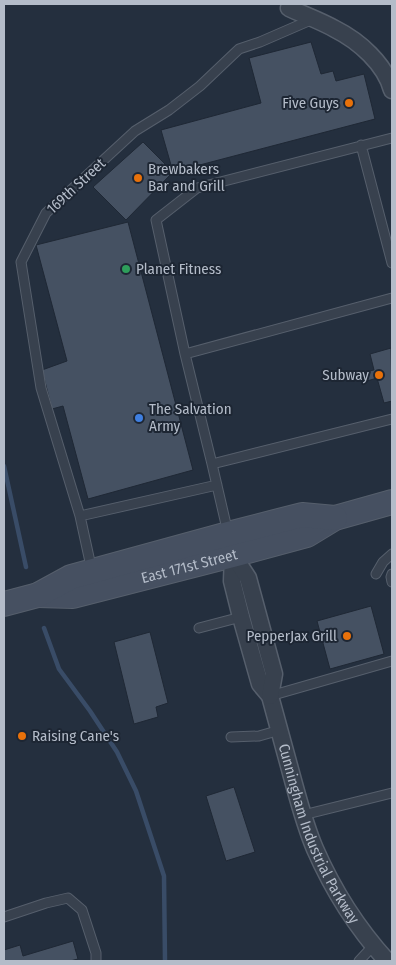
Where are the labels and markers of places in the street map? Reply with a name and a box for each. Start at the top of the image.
place label: Five Guys [282,94,339,112]
marker: Five Guys [343,97,355,109]
place label: Brewbakers Bar and Grill [148,160,225,195]
marker: Brewbakers Bar and Grill [132,172,144,184]
place label: Planet Fitness [136,260,221,278]
marker: Planet Fitness [120,263,132,275]
place label: Subway [322,366,369,384]
marker: Subway [373,369,385,381]
place label: The Salvation Army [149,400,232,435]
marker: The Salvation Army [133,412,145,424]
place label: PepperJax Grill [247,627,337,645]
marker: PepperJax Grill [341,630,353,642]
place label: Raising Cane's [32,727,119,745]
marker: Raising Cane's [16,730,28,742]

